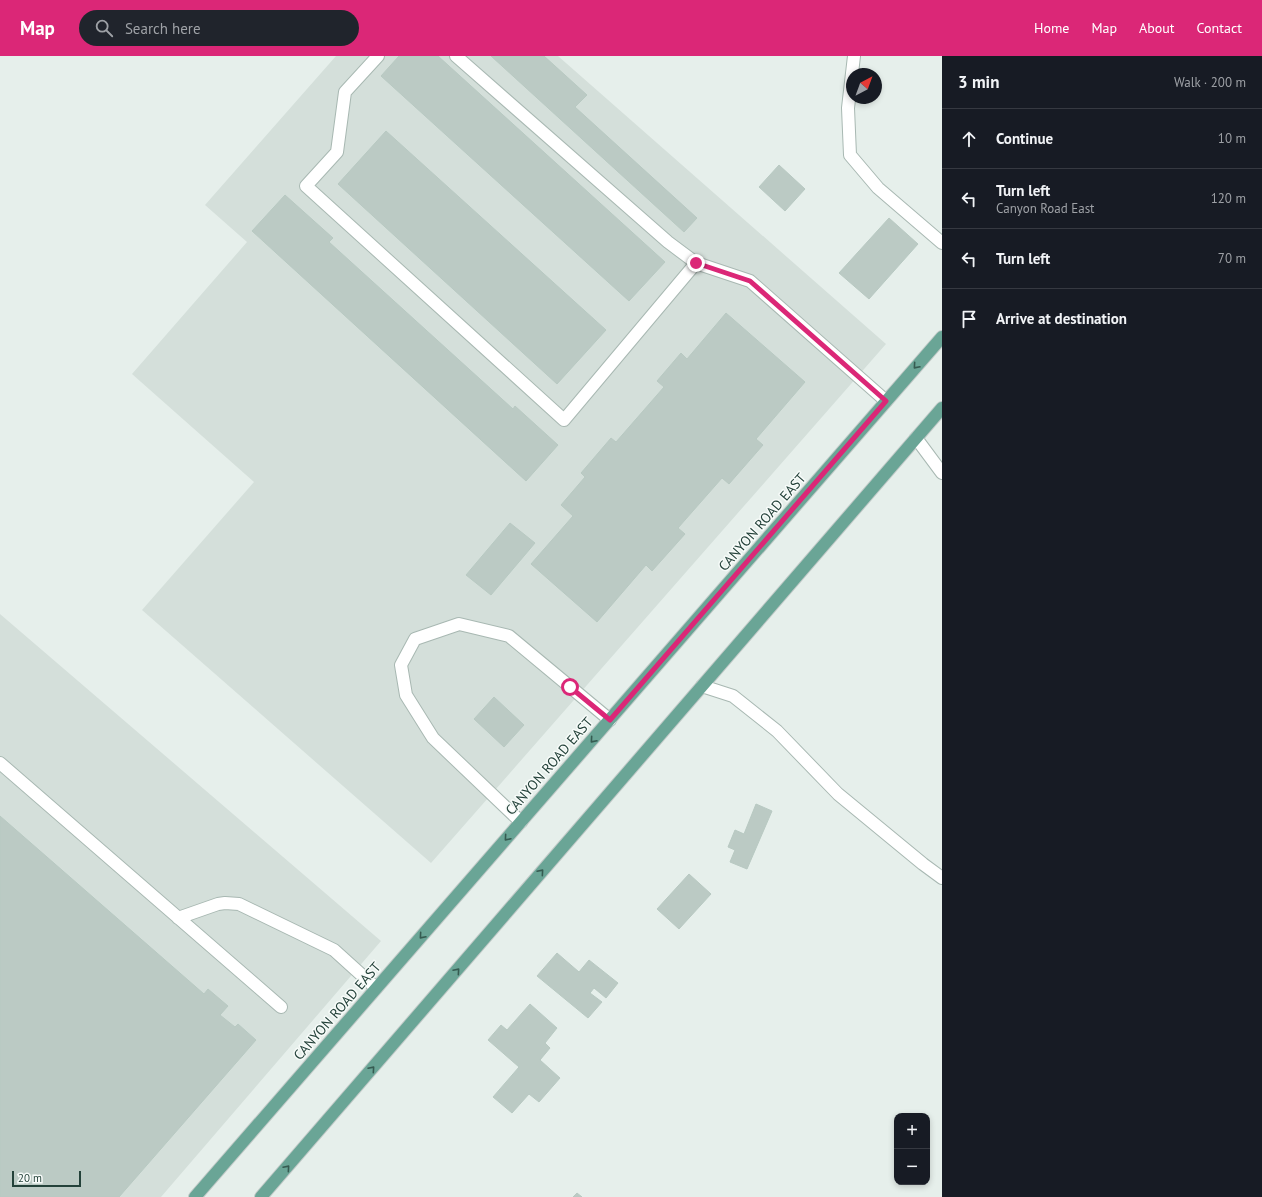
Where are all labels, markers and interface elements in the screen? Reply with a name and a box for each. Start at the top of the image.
search box [79,10,359,46]
text: Map [20,16,55,40]
icon: search [93,17,115,39]
text: Search here [125,19,201,38]
text: Home [1034,19,1069,37]
text: Map [1091,19,1117,37]
text: About [1139,19,1175,37]
text: Contact [1197,19,1242,37]
north arrow [846,68,882,104]
text: 3 min [958,71,999,93]
text: Walk · 200 m [1174,74,1246,91]
icon: ahead [958,128,980,150]
text: Continue [996,129,1053,148]
text: 10 m [1218,130,1246,147]
text: Turn left [996,181,1050,200]
icon: left [958,188,980,210]
text: 120 m [1211,190,1246,207]
text: Canyon Road East [996,200,1095,217]
icon: left [958,248,980,270]
text: Turn left [996,249,1050,268]
text: 70 m [1218,250,1246,267]
route end [687,254,705,272]
icon: arrive [958,308,980,330]
text: Arrive at destination [996,309,1127,328]
one-way arrow [914,362,921,369]
street label: CANYON ROAD EAST [714,469,810,575]
route start [561,678,579,696]
street label: CANYON ROAD EAST [501,713,597,819]
one-way arrow [590,735,597,742]
one-way arrow [505,833,512,840]
one-way arrow [537,870,544,877]
one-way arrow [419,931,426,938]
street label: CANYON ROAD EAST [289,958,385,1064]
one-way arrow [452,968,459,975]
one-way arrow [367,1066,374,1074]
map controls [894,1113,930,1185]
button: + [894,1113,930,1149]
button: − [894,1149,930,1185]
one-way arrow [282,1165,289,1172]
scale bar [12,1169,81,1188]
text: 20 m [18,1171,42,1185]

